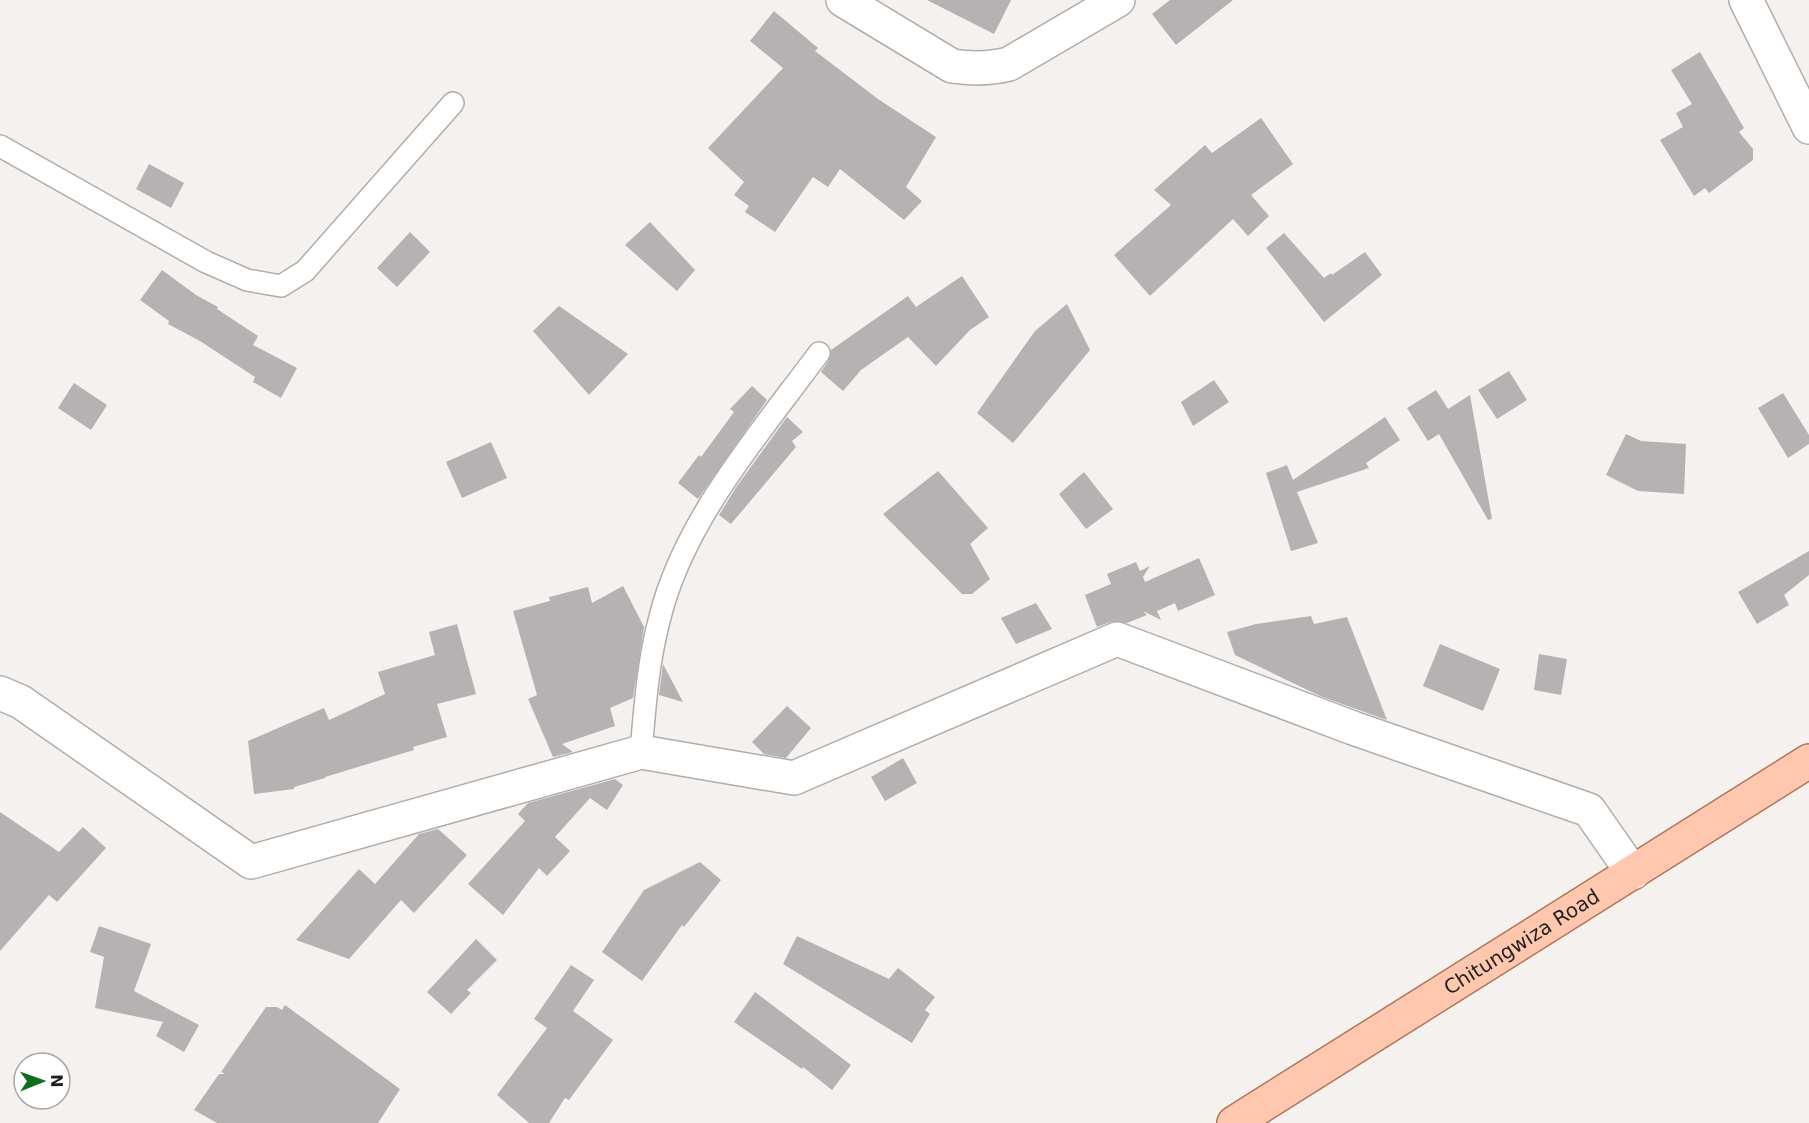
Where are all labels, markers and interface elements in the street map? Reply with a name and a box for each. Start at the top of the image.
street label: Chitungwiza Road [1439,884,1604,1000]
north arrow [12,1051,72,1111]
text: N [47,1074,66,1088]

